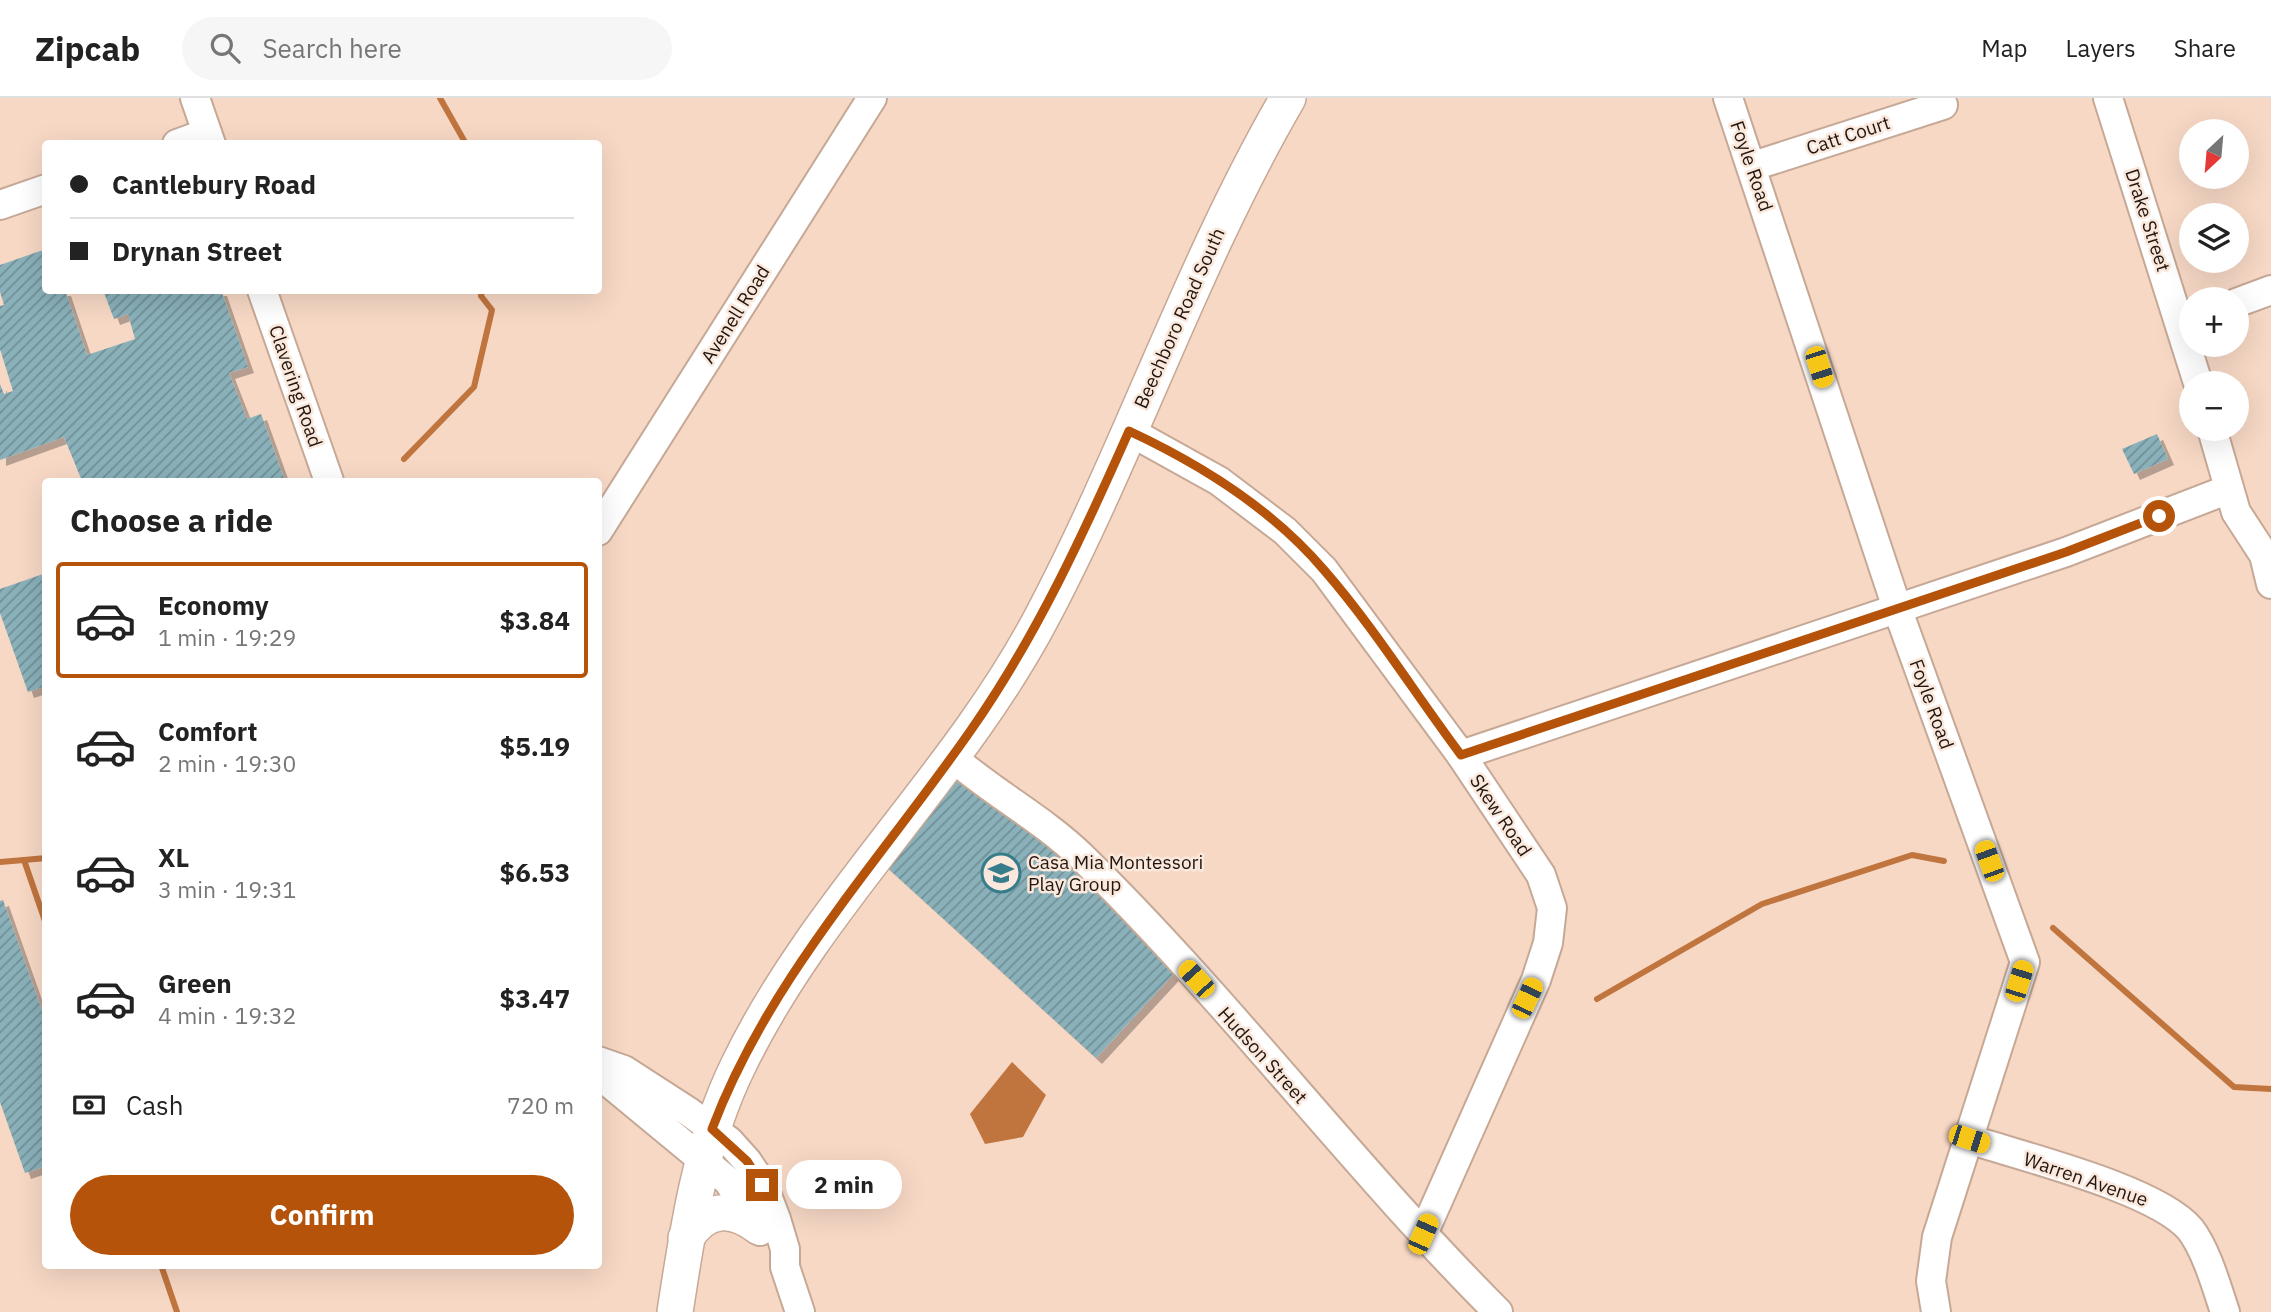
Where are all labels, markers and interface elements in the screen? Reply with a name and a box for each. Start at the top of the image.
search box [182,17,672,80]
text: Zipcab [35,27,140,70]
icon: search [206,29,244,67]
text: Search here [262,31,402,65]
text: Map [1981,32,2028,64]
text: Layers [2066,32,2136,64]
text: Share [2174,32,2236,64]
street label: Catt Court [1803,110,1893,160]
street label: Foyle Road [1725,118,1779,214]
north arrow [2179,119,2249,189]
map controls [2179,119,2249,441]
street label: Drake Street [2120,166,2176,274]
text: Cantlebury Road [112,167,316,201]
button: layers [2179,203,2249,273]
street label: Beechboro Road South [1128,224,1230,412]
text: Drynan Street [112,234,282,268]
street label: Avenell Road [695,261,775,367]
button: + [2179,287,2249,357]
street label: Clavering Road [264,322,328,450]
car [1803,344,1836,390]
button: − [2179,371,2249,441]
text: Choose a ride [70,499,273,541]
route start [2143,500,2175,532]
text: Economy [158,588,269,622]
icon: car [74,589,137,652]
text: $3.84 [500,603,570,637]
text: 1 min · 19:29 [158,622,296,652]
street label: Foyle Road [1905,656,1959,752]
text: Comfort [158,714,257,748]
icon: car [74,715,137,778]
text: $5.19 [500,729,570,763]
text: 2 min · 19:30 [158,748,296,778]
street label: Skew Road [1465,769,1537,861]
car [1972,838,2007,884]
text: XL [158,840,189,874]
icon: car [74,841,137,904]
place label: Casa Mia Montessori Play Group [1028,850,1203,896]
school or university icon: Casa Mia Montessori Play Group [980,852,1022,894]
text: $6.53 [500,855,570,889]
text: 3 min · 19:31 [158,874,296,904]
car [1175,956,1218,1002]
car [2003,958,2036,1004]
text: Green [158,966,232,1000]
icon: car [74,967,137,1030]
car [1509,975,1546,1021]
text: $3.47 [500,981,570,1015]
text: 4 min · 19:32 [158,1000,296,1030]
street label: Hudson Street [1213,1001,1313,1109]
icon: cash [70,1086,108,1124]
text: Cash [126,1088,183,1122]
text: 720 m [507,1090,574,1120]
car [1946,1123,1993,1155]
street label: Warren Avenue [2021,1147,2151,1211]
callout: 2 min [786,1160,902,1210]
route end [746,1169,778,1201]
text: 2 min [814,1169,874,1199]
button: Confirm [70,1175,574,1255]
car [1405,1211,1442,1257]

